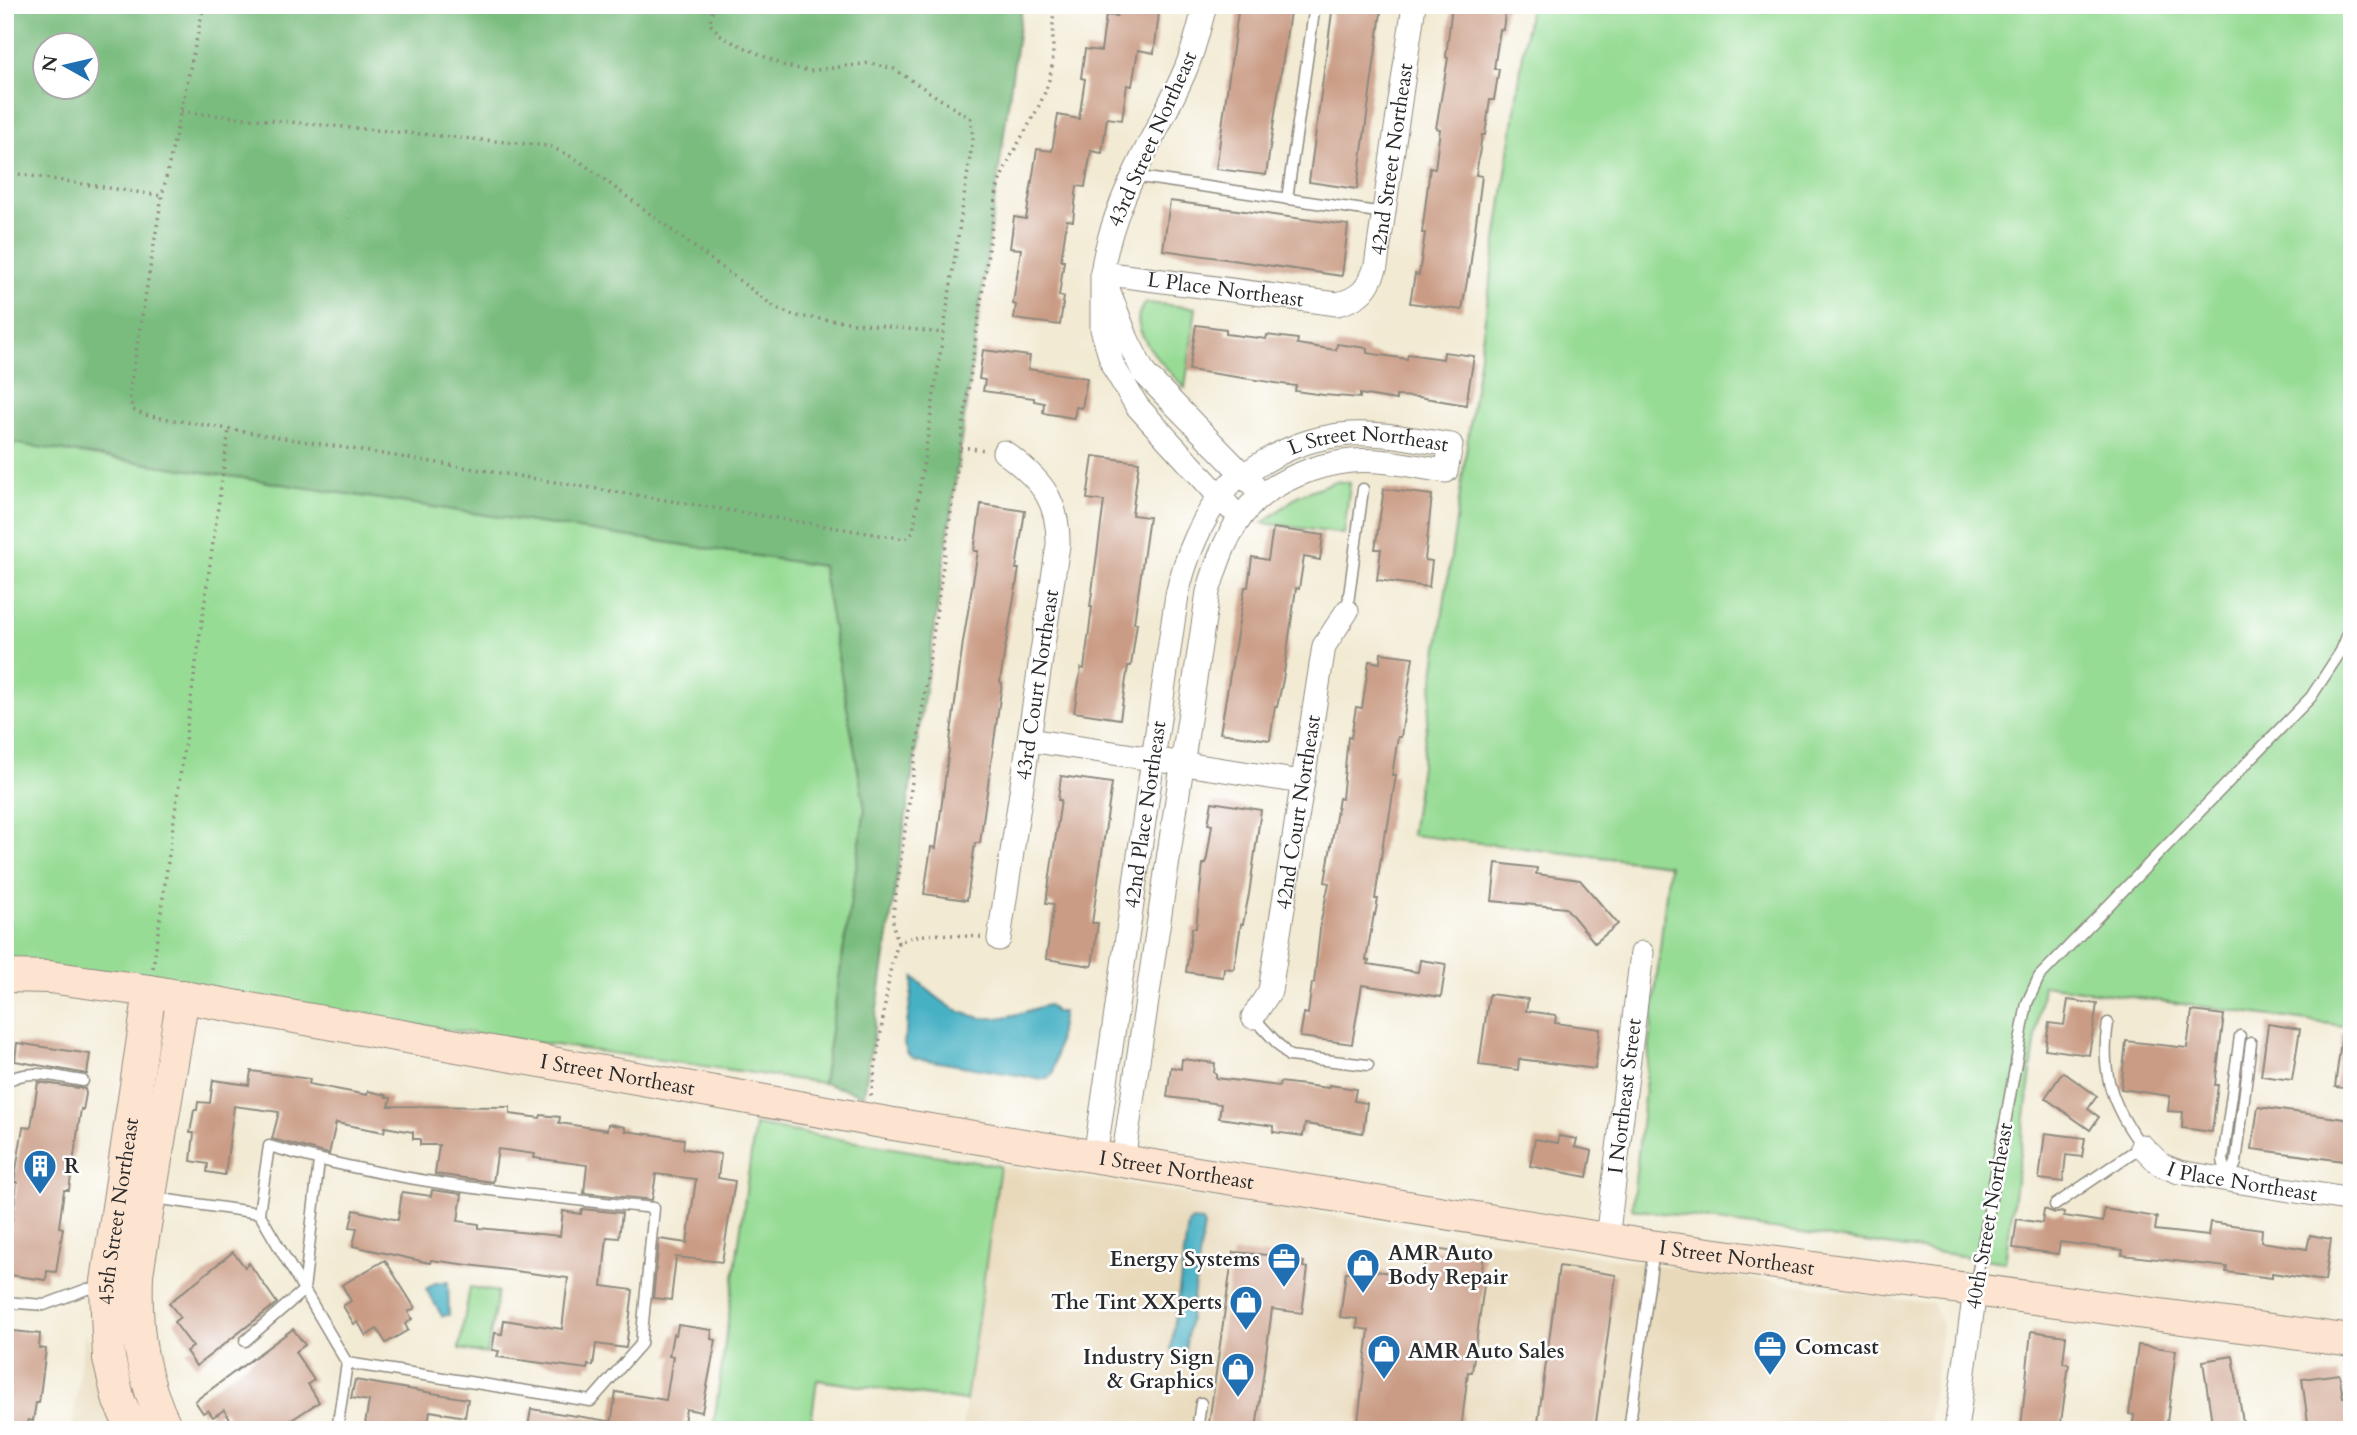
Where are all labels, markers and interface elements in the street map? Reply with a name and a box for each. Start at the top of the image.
north arrow [32,32,102,102]
street label: 43rd Street Northeast [1101,46,1204,232]
text: N [36,53,64,74]
street label: 42nd Street Northeast [1364,61,1420,258]
street label: L Place Northeast [1146,265,1306,315]
street label: L Street Northeast [1284,420,1451,463]
street label: 43rd Court Northeast [1009,587,1066,782]
street label: 42nd Court Northeast [1269,713,1328,912]
street label: 42nd Place Northeast [1117,719,1174,910]
street label: I Northeast Street [1601,1016,1649,1176]
street label: I Street Northeast [538,1047,697,1103]
street label: 45th Street Northeast [92,1115,146,1306]
street label: 40th Street Northeast [1959,1120,2020,1312]
street label: I Street Northeast [1097,1143,1256,1197]
building icon: R [21,1147,59,1196]
place label: R [64,1152,80,1181]
street label: I Place Northeast [2162,1155,2320,1209]
street label: I Street Northeast [1657,1233,1816,1283]
place label: AMR Auto Body Repair [1388,1239,1509,1292]
office icon: Energy Systems [1265,1240,1303,1289]
place label: Energy Systems [1109,1245,1260,1274]
shop icon: AMR Auto Body Repair [1344,1246,1382,1295]
shop icon: The Tint XXperts [1227,1283,1265,1332]
place label: The Tint XXperts [1051,1288,1222,1317]
office icon: Comcast [1751,1328,1789,1377]
shop icon: AMR Auto Sales [1365,1332,1403,1381]
place label: Comcast [1795,1333,1879,1362]
place label: AMR Auto Sales [1408,1337,1565,1366]
place label: Industry Sign & Graphics [1083,1343,1215,1396]
shop icon: Industry Sign & Graphics [1219,1350,1257,1399]

